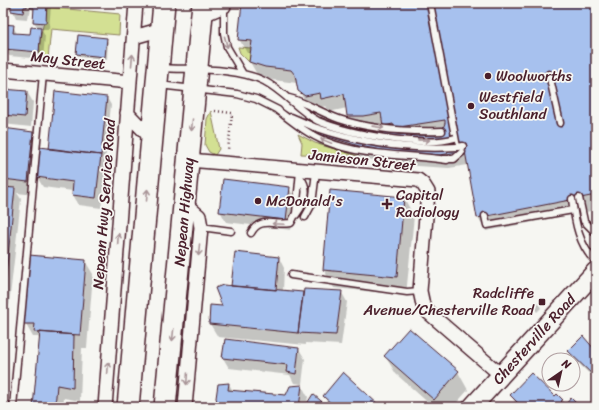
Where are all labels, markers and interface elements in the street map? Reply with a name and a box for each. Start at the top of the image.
one-way arrow [223,35,230,48]
street label: May Street [29,43,107,77]
one-way arrow [128,54,135,67]
place label: Woolworths [496,63,572,89]
marker: Woolworths [483,71,493,81]
place label: Westfield Southland [479,84,547,127]
marker: Westfield Southland [466,101,476,111]
street label: Nepean Hwy Service Road [85,117,123,290]
one-way arrow [188,118,195,131]
one-way arrow [372,123,385,131]
one-way arrow [321,137,333,145]
one-way arrow [417,137,430,144]
street label: Jamieson Street [306,141,418,179]
street label: Nepean Highway [166,156,202,267]
place label: Capital Radiology [396,182,460,225]
place label: McDonald's [266,188,343,214]
one-way arrow [143,189,151,202]
marker: McDonald's [253,196,263,206]
marker: Capital Radiology [381,198,393,210]
one-way arrow [272,220,285,227]
one-way arrow [114,232,121,245]
one-way arrow [195,243,203,256]
place label: Radcliffe Avenue/Chesterville Road [363,280,535,323]
street label: Chesterville Road [486,287,583,390]
marker: Radcliffe Avenue/Chesterville Road [537,297,547,307]
one-way arrow [169,328,176,341]
north arrow [541,352,581,392]
text: N [557,354,575,374]
one-way arrow [104,362,111,375]
one-way arrow [183,372,191,385]

